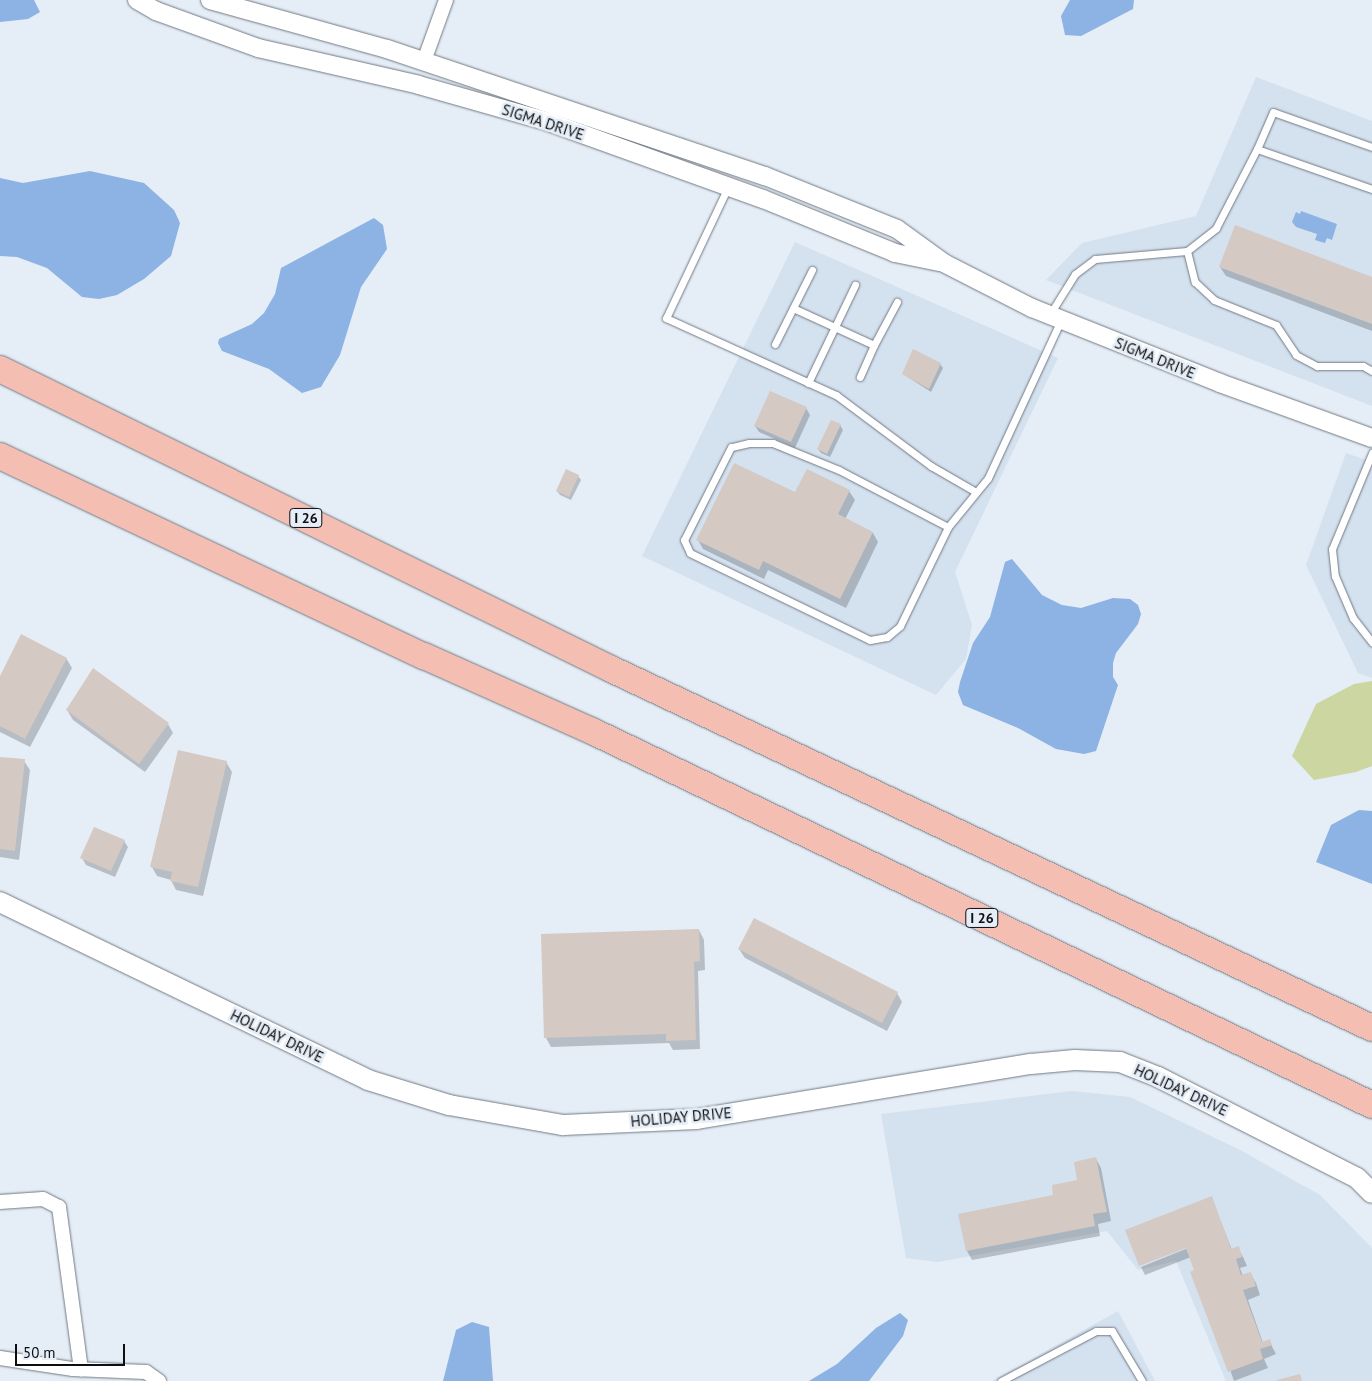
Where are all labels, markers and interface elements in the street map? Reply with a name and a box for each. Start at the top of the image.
street label: SIGMA DRIVE [499,100,587,144]
street label: SIGMA DRIVE [1112,334,1198,382]
road number: I 26 [288,506,324,530]
road number: I 26 [964,906,1000,930]
street label: HOLIDAY DRIVE [227,1006,327,1066]
street label: HOLIDAY DRIVE [1131,1060,1231,1120]
street label: HOLIDAY DRIVE [630,1104,732,1130]
scale bar [18,1334,128,1366]
text: 50 m [23,1343,56,1362]

